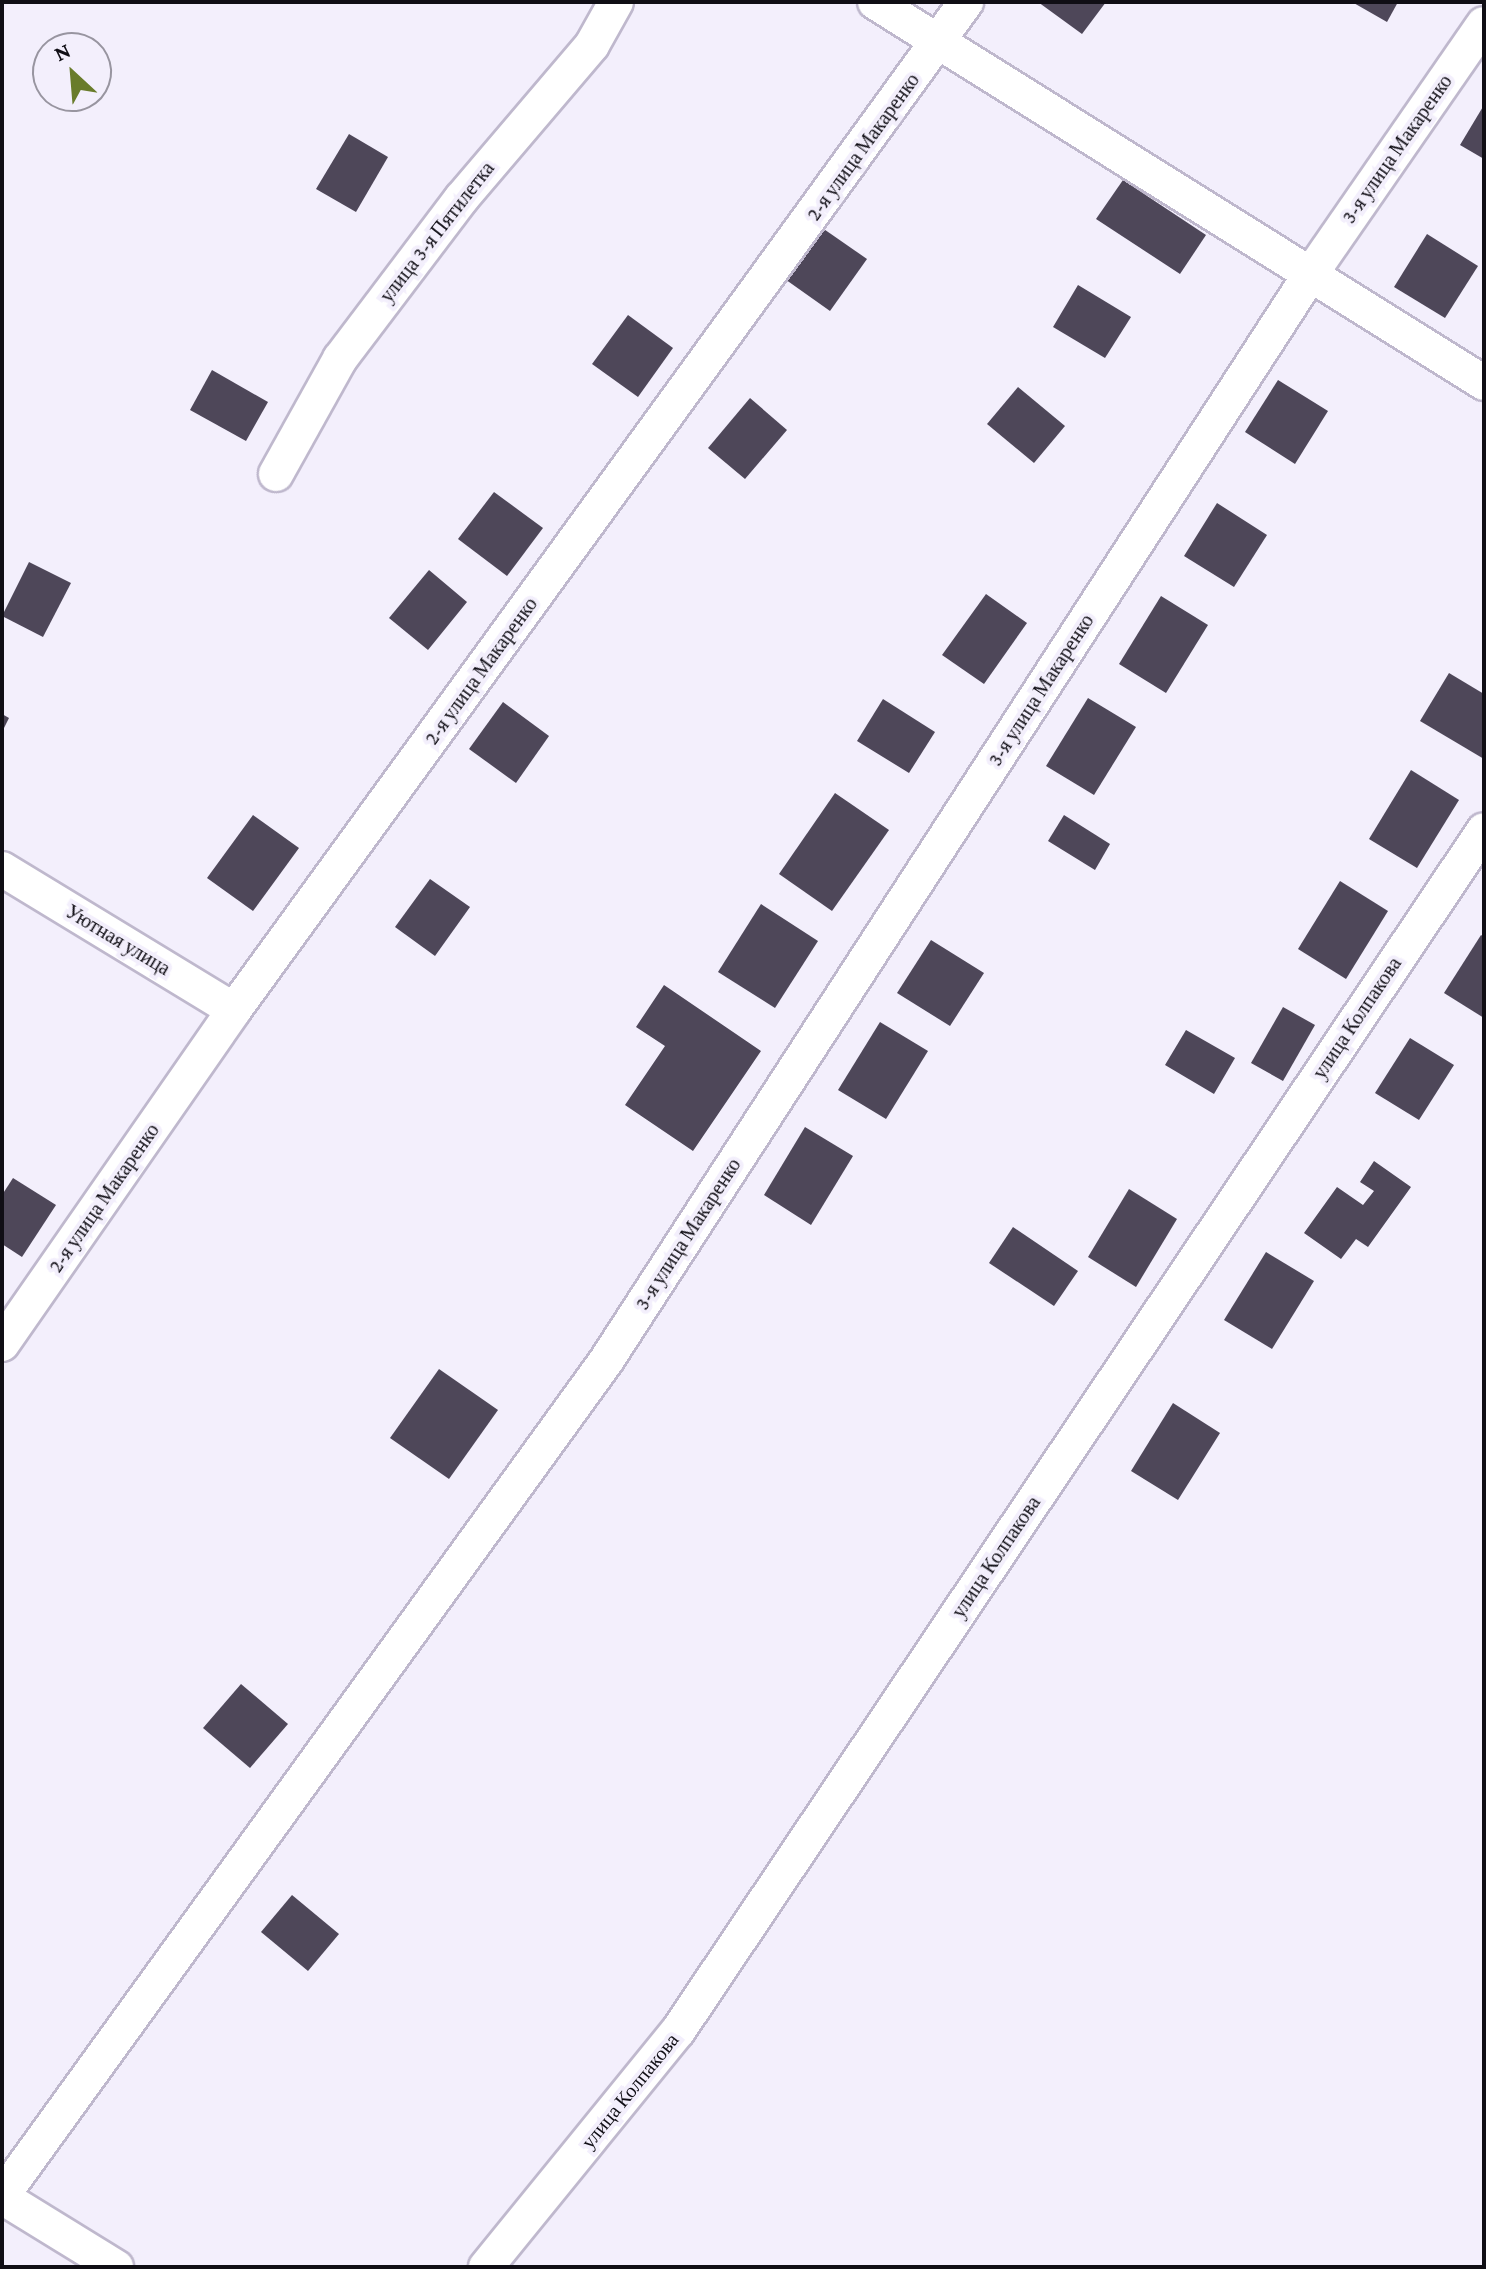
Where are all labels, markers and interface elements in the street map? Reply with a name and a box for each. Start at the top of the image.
north arrow [32,32,112,112]
text: N [50,37,74,66]
street label: 2-я улица Макаренко [802,69,924,225]
street label: 3-я улица Макаренко [1337,70,1457,228]
street label: улица 3-я Пятилетка [375,157,499,307]
street label: 2-я улица Макаренко [420,593,542,749]
street label: 3-я улица Макаренко [983,610,1099,770]
street label: Уютная улица [61,899,175,981]
street label: улица Колпакова [1307,953,1407,1083]
street label: 2-я улица Макаренко [44,1119,164,1277]
street label: 3-я улица Макаренко [630,1154,746,1314]
street label: улица Колпакова [946,1492,1046,1622]
street label: улица Колпакова [576,2028,684,2154]

